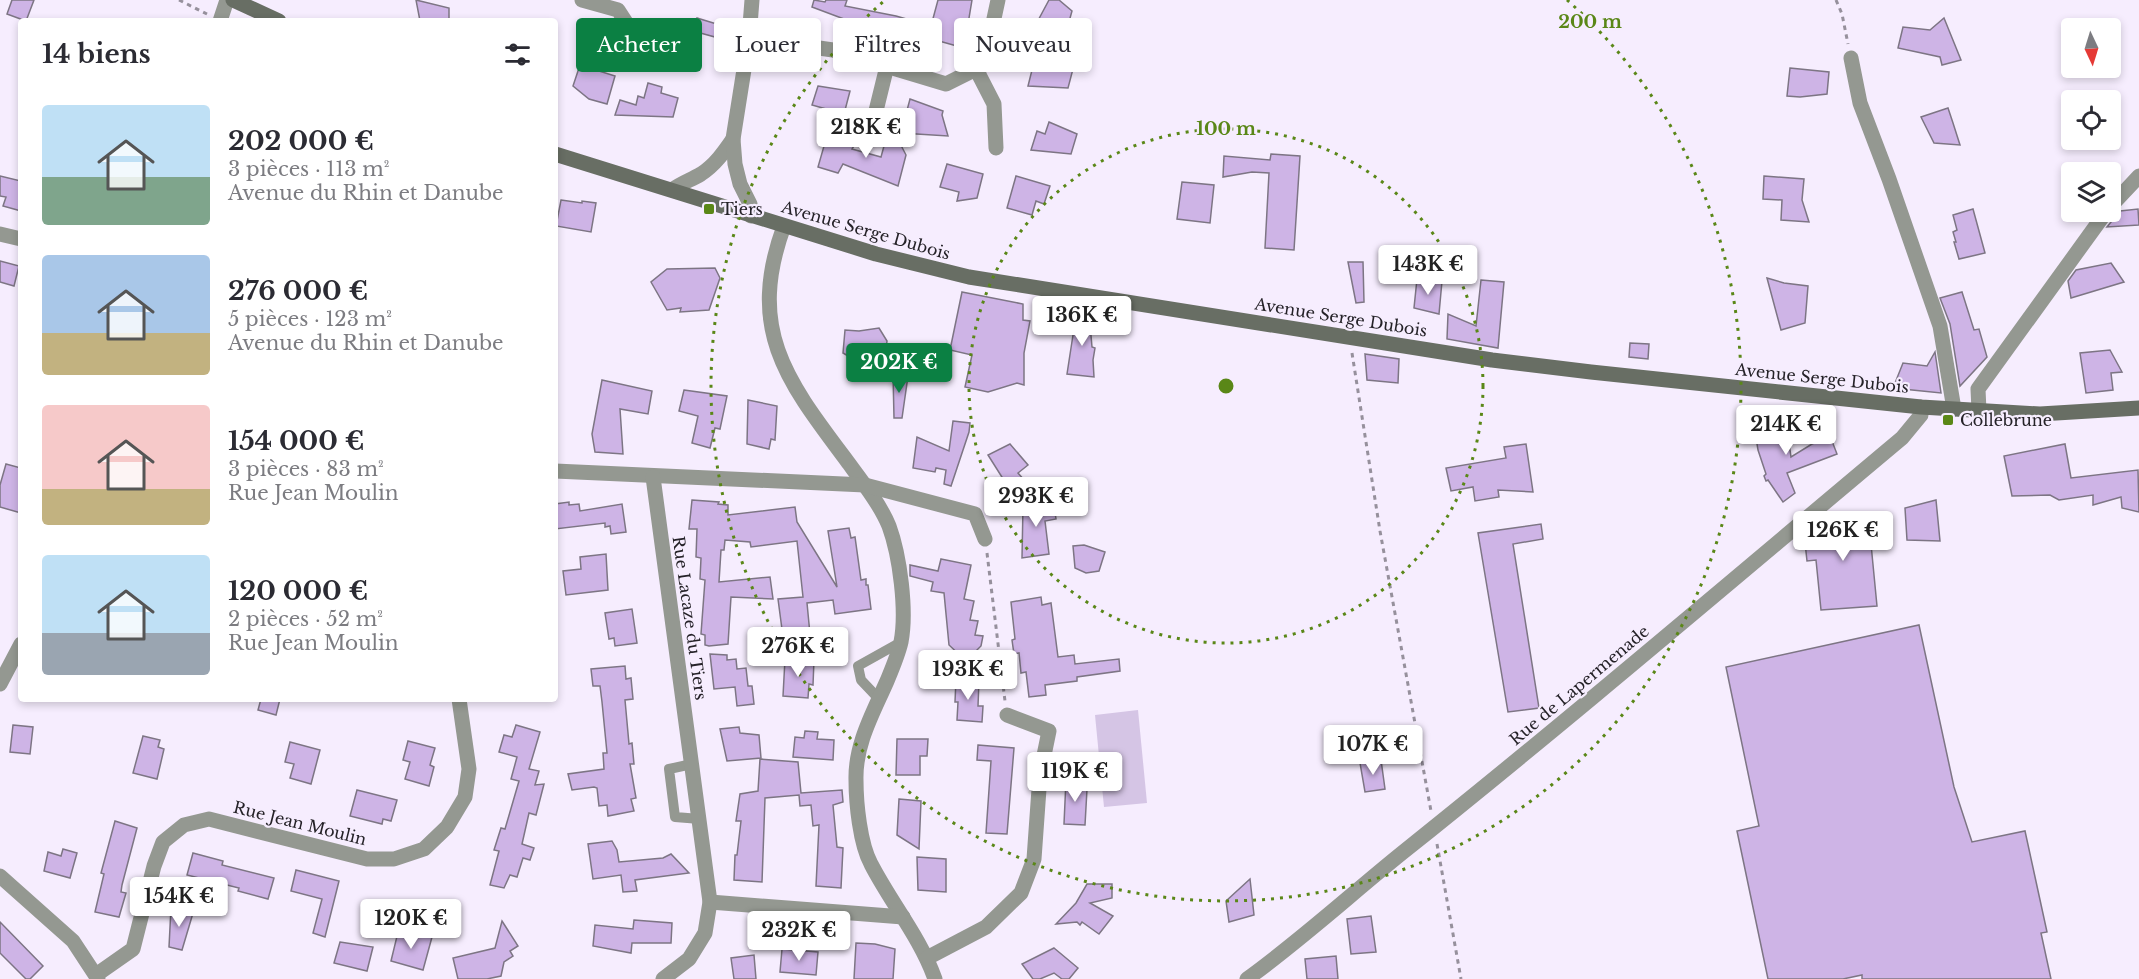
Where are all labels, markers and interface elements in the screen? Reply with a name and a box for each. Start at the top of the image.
text: 200 m [1558,11,1622,33]
chip: Acheter [576,18,702,72]
chip: Louer [714,18,821,72]
chip: Filtres [833,18,942,72]
chip: Nouveau [954,18,1092,72]
north arrow [2061,18,2121,78]
map controls [2061,18,2121,222]
text: 14 biens [42,38,151,70]
icon: filters [501,38,534,71]
button: locate [2061,90,2121,150]
pin: 218K € [817,108,915,159]
text: 218K € [831,115,901,139]
text: 100 m [1196,118,1256,140]
text: 202 000 € [228,125,374,157]
icon: home [90,129,162,201]
text: 3 pièces · 113 m² [228,157,389,181]
button: layers [2061,162,2121,222]
text: Avenue du Rhin et Danube [228,181,504,205]
street label: Avenue Serge Dubois [778,196,953,264]
place label: Tiers [721,199,763,219]
marker: Tiers [702,202,716,216]
pin: 143K € [1379,245,1477,296]
text: 143K € [1392,252,1464,276]
text: 276 000 € [228,275,368,307]
icon: home [90,279,162,351]
street label: Avenue Serge Dubois [1252,293,1429,341]
pin: 136K € [1033,296,1131,347]
text: 136K € [1046,303,1118,327]
text: 5 pièces · 123 m² [228,307,392,331]
text: Avenue du Rhin et Danube [228,331,504,355]
pin: 202K € [850,343,948,394]
text: 202K € [860,350,938,374]
street label: Avenue Serge Dubois [1733,359,1910,397]
centre of rings [1216,376,1236,396]
pin: 214K € [1737,405,1835,456]
place label: Collebrune [1960,410,2052,430]
text: 214K € [1750,412,1822,436]
marker: Collebrune [1941,413,1955,427]
text: 154 000 € [228,425,365,457]
icon: home [90,429,162,501]
text: 3 pièces · 83 m² [228,457,384,481]
pin: 293K € [987,477,1085,528]
text: Rue Jean Moulin [228,481,399,505]
text: 293K € [998,484,1074,508]
pin: 126K € [1794,511,1892,562]
text: 126K € [1807,518,1879,542]
street label: Rue Lacaze du Tiers [669,535,711,701]
text: 120 000 € [228,575,368,607]
icon: home [90,579,162,651]
text: 2 pièces · 52 m² [228,607,383,631]
street label: Rue de Lapermenade [1505,621,1653,749]
pin: 276K € [749,627,847,678]
text: Rue Jean Moulin [228,631,399,655]
text: 276K € [761,634,835,658]
pin: 193K € [919,650,1017,701]
text: 193K € [932,657,1004,681]
pin: 107K € [1324,725,1422,776]
text: 107K € [1338,732,1408,756]
pin: 119K € [1026,752,1124,803]
text: 119K € [1041,759,1109,783]
street label: Rue Jean Moulin [231,797,369,849]
pin: 154K € [130,877,228,928]
text: 154K € [144,884,214,908]
pin: 120K € [362,899,460,950]
text: 120K € [374,906,448,930]
pin: 232K € [750,911,848,962]
text: 232K € [761,918,837,942]

